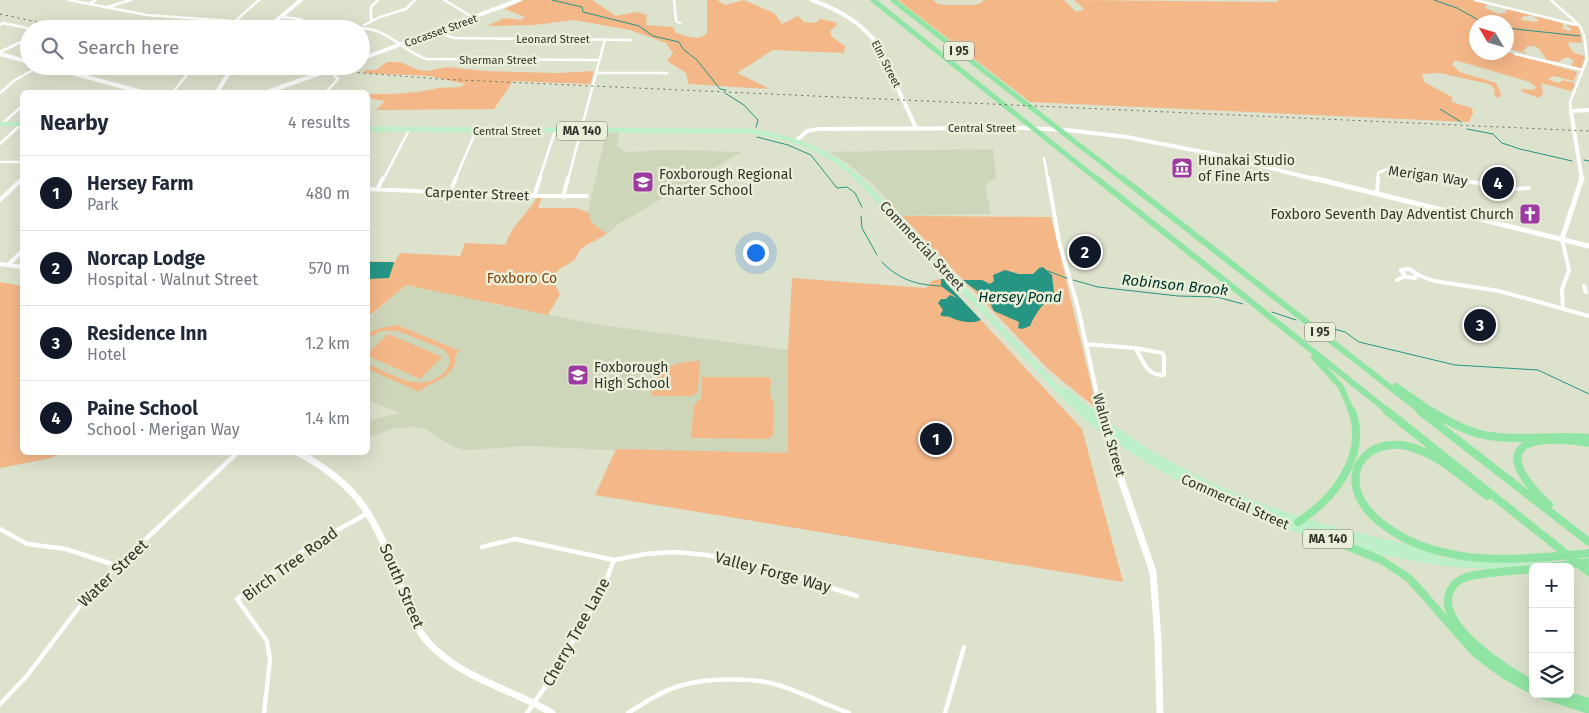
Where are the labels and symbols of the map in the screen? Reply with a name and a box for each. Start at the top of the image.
street label: Cocasset Street [403,12,479,50]
north arrow [1469,15,1514,60]
street label: Leonard Street [516,33,590,46]
street label: Elm Street [869,38,903,90]
road number: I 95 [944,41,974,60]
street label: Sherman Street [459,54,537,67]
road number: MA 140 [557,122,607,140]
street label: Central Street [948,122,1016,135]
street label: Central Street [473,125,541,138]
place label: Hunakai Studio of Fine Arts [1198,152,1295,185]
museum icon: Hunakai Studio of Fine Arts [1170,156,1194,180]
street label: Merigan Way [1387,162,1469,190]
pin: 4 [1482,164,1514,202]
place label: Foxborough Regional Charter School [659,166,792,199]
school or university icon: Foxborough Regional Charter School [631,170,655,194]
street label: Carpenter Street [425,184,530,204]
street label: Commercial Street [876,198,969,295]
church icon: Foxboro Seventh Day Adventist Church [1518,202,1542,226]
place label: Foxboro Seventh Day Adventist Church [1270,206,1514,223]
pin: 2 [1069,233,1101,271]
your location [743,240,769,266]
park label: Foxboro Co [487,270,557,287]
water label: Robinson Brook [1121,270,1229,300]
water label: Hersey Pond [978,288,1062,306]
pin: 3 [1464,306,1496,344]
road number: I 95 [1305,322,1335,342]
place label: Foxborough High School [594,359,670,392]
school or university icon: Foxborough High School [566,363,590,387]
street label: Walnut Street [1089,391,1129,479]
pin: 1 [920,420,952,458]
street label: Commercial Street [1178,471,1292,534]
street label: Birch Tree Road [239,523,341,605]
road number: MA 140 [1303,530,1353,548]
street label: Water Street [74,535,152,611]
street label: South Street [376,541,428,631]
street label: Valley Forge Way [713,547,833,597]
street label: Cherry Tree Lane [538,574,614,690]

